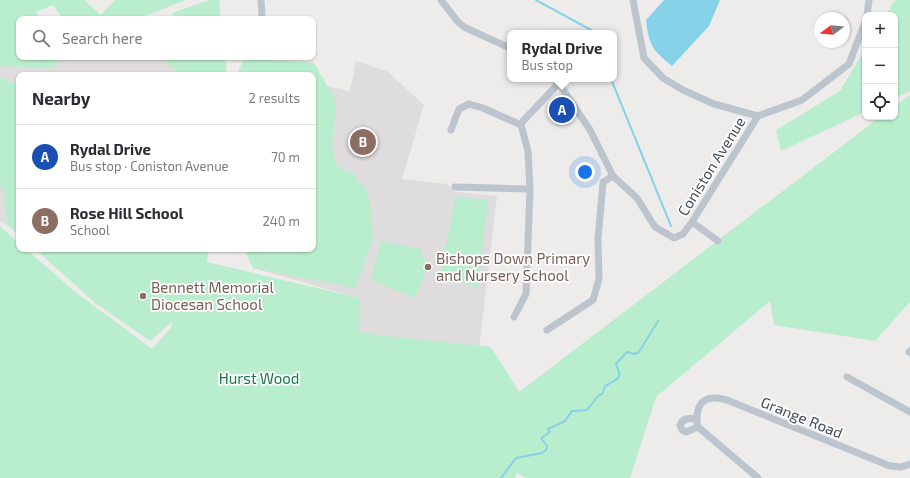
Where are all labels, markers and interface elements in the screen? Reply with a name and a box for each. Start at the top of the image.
north arrow [814,12,850,48]
map controls [862,12,898,120]
button: + [862,12,898,48]
search box [16,16,316,60]
icon: search [30,27,52,49]
text: Search here [62,29,143,47]
popup [507,30,617,82]
text: Rydal Drive [521,39,603,57]
button: − [862,48,898,84]
text: Bus stop [521,57,573,73]
button: locate [862,84,898,120]
text: Nearby [32,88,90,108]
text: 2 results [248,90,300,106]
pin: A [549,95,575,125]
street label: Coniston Avenue [673,113,749,219]
pin: B [350,127,376,157]
text: Rydal Drive [70,140,151,158]
text: A [41,149,49,165]
text: 70 m [271,149,300,165]
text: Bus stop · Coniston Avenue [70,158,229,174]
your location [575,162,595,182]
text: Rose Hill School [70,204,183,222]
text: B [41,213,49,229]
text: 240 m [263,213,300,229]
text: School [70,222,110,238]
place label: Bishops Down Primary and Nursery School [436,249,590,284]
marker: Bishops Down Primary and Nursery School [423,262,433,272]
place label: Bennett Memorial Diocesan School [151,278,274,313]
marker: Bennett Memorial Diocesan School [138,291,148,301]
park label: Hurst Wood [219,369,299,387]
street label: Grange Road [758,392,846,442]

